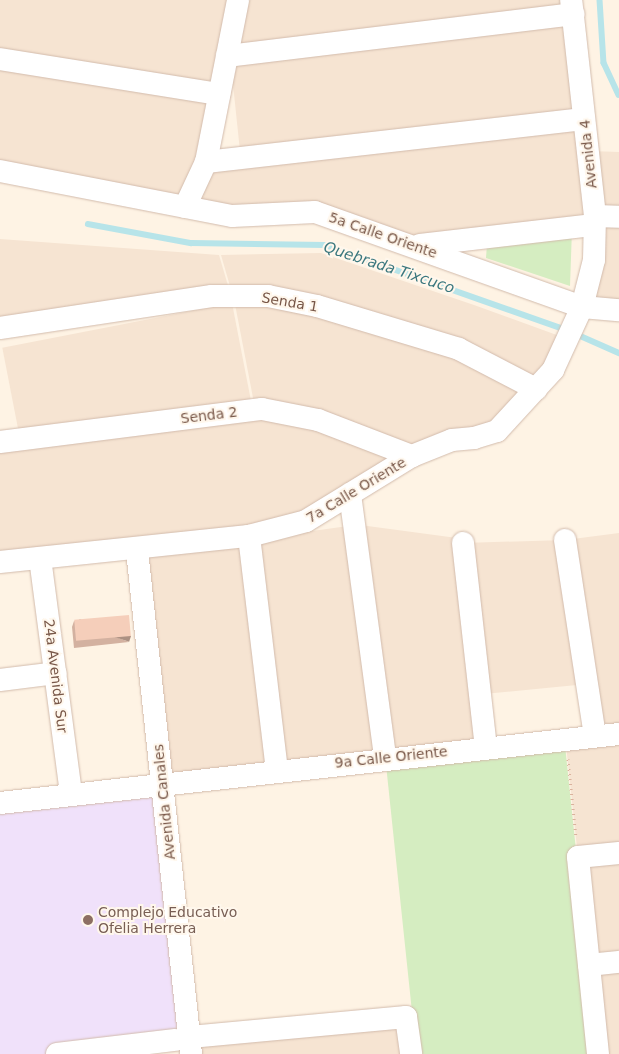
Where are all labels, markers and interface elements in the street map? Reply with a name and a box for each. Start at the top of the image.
street label: Avenida 4 [576,119,600,189]
street label: 5a Calle Oriente [327,209,439,261]
water label: Quebrada Tixcuco [321,238,457,298]
street label: Senda 1 [260,289,320,315]
street label: Senda 2 [180,403,238,427]
street label: 7a Calle Oriente [303,454,409,526]
street label: 24a Avenida Sur [41,618,71,734]
street label: Avenida Canales [150,743,178,861]
street label: 9a Calle Oriente [334,743,448,771]
place label: Complejo Educativo Ofelia Herrera [98,904,237,936]
marker: Complejo Educativo Ofelia Herrera [82,914,94,926]

